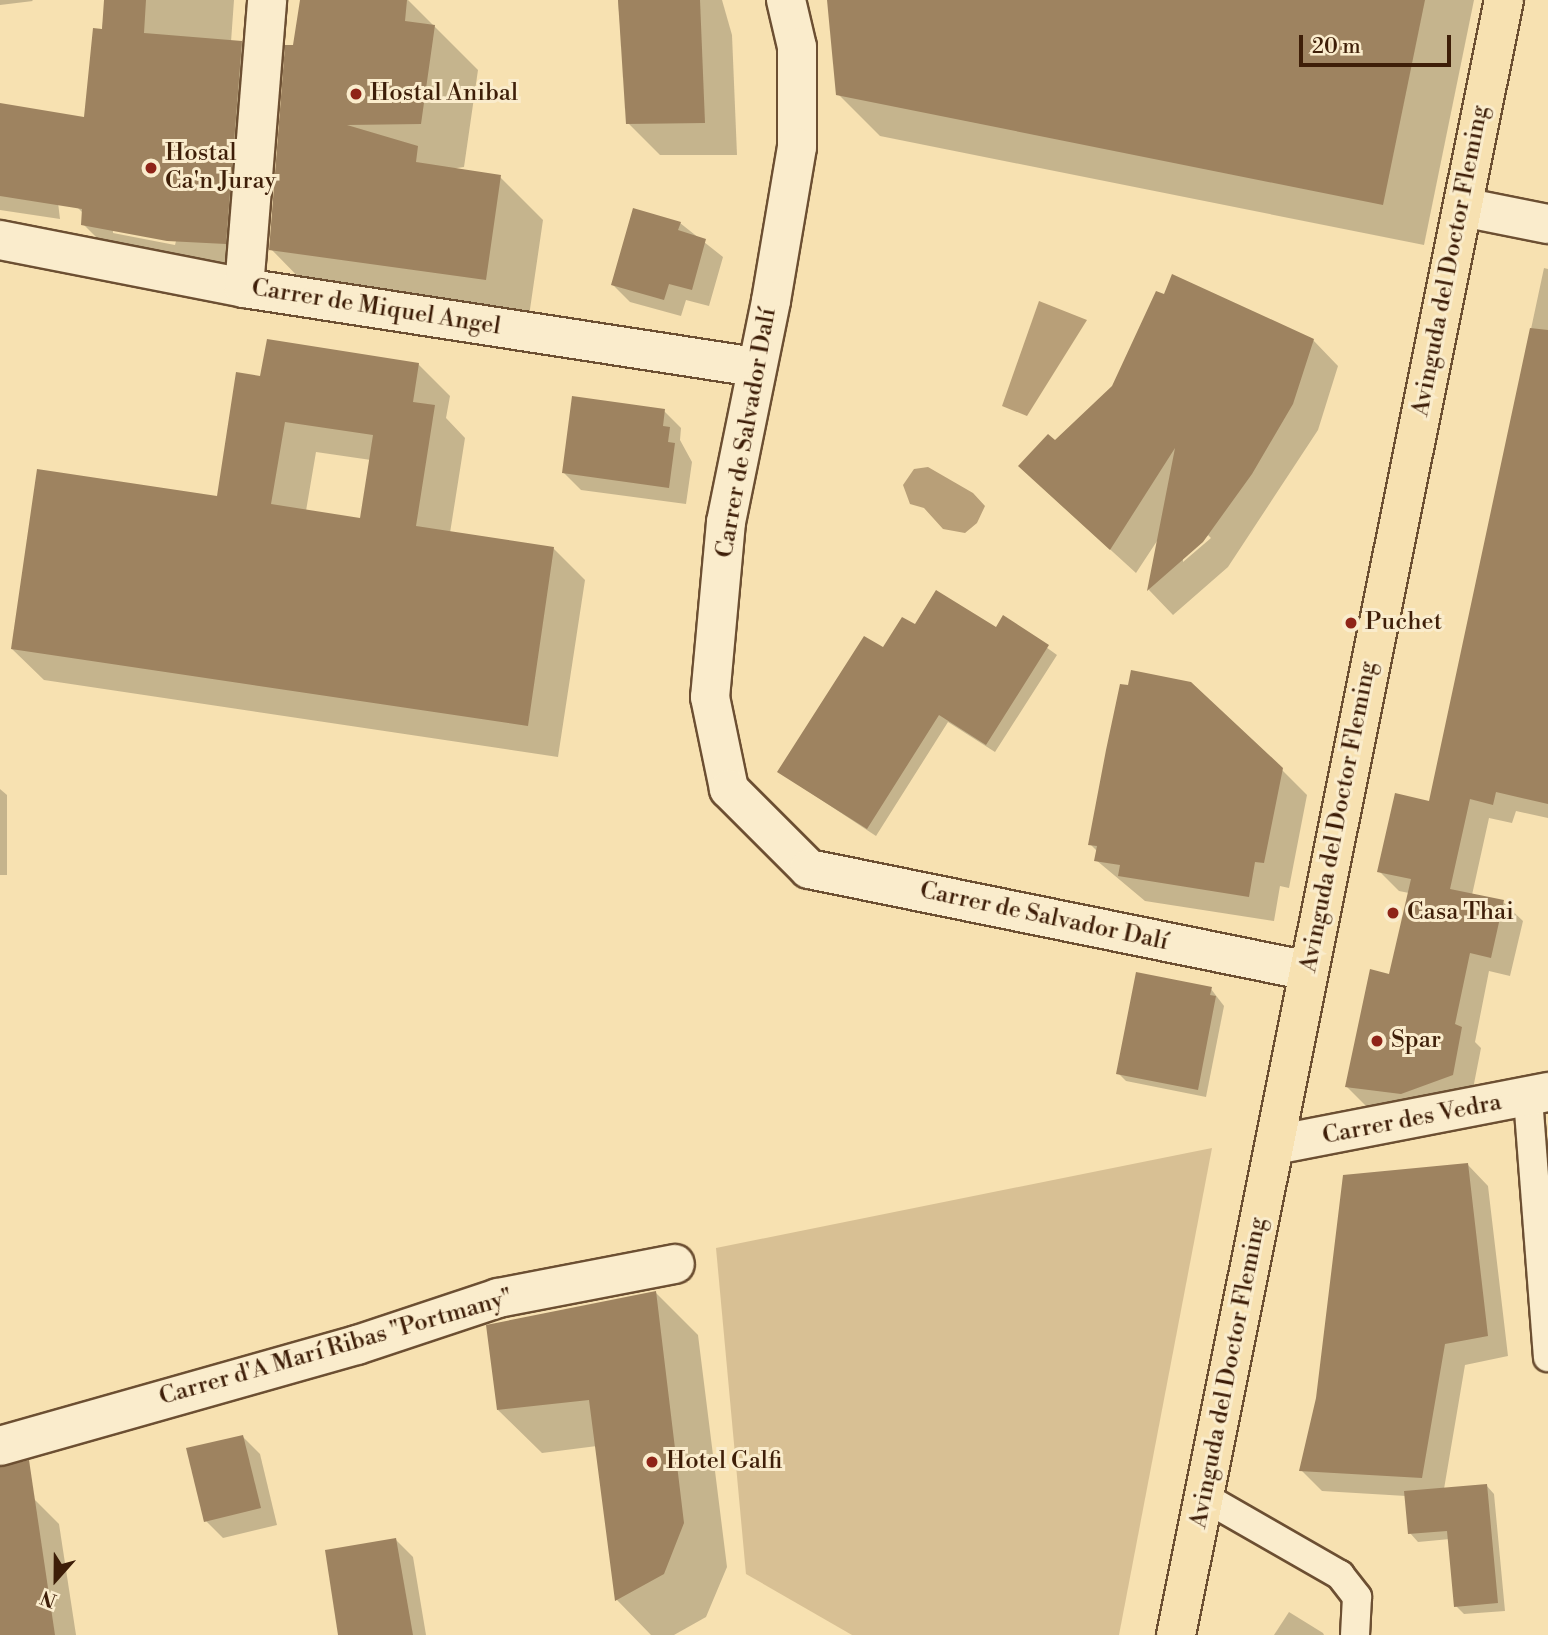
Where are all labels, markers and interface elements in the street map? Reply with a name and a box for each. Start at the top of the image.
scale bar [1303,21,1455,65]
text: 20 m [1312,34,1361,60]
place label: Hostal Anibal [370,80,518,108]
marker: Hostal Anibal [348,86,364,102]
street label: Avinguda del Doctor Fleming [1407,103,1495,419]
place label: Hostal Ca'n Juray [165,140,276,196]
marker: Hostal Ca'n Juray [143,160,159,176]
street label: Carrer de Miquel Angel [249,274,503,342]
street label: Carrer de Salvador Dalí [711,306,783,560]
place label: Puchet [1365,609,1442,637]
marker: Puchet [1343,615,1359,631]
street label: Avinguda del Doctor Fleming [1295,659,1383,975]
street label: Carrer de Salvador Dalí [917,877,1171,957]
place label: Casa Thai [1407,899,1514,927]
marker: Casa Thai [1385,905,1401,921]
place label: Spar [1391,1027,1441,1055]
marker: Spar [1369,1033,1385,1049]
street label: Carrer des Vedra [1320,1089,1504,1151]
street label: Avinguda del Doctor Fleming [1185,1215,1273,1531]
street label: Carrer d'A Marí Ribas "Portmany" [156,1284,516,1412]
place label: Hotel Galfi [666,1448,783,1476]
marker: Hotel Galfi [644,1454,660,1470]
north arrow [21,1544,91,1614]
text: N [37,1585,60,1613]

